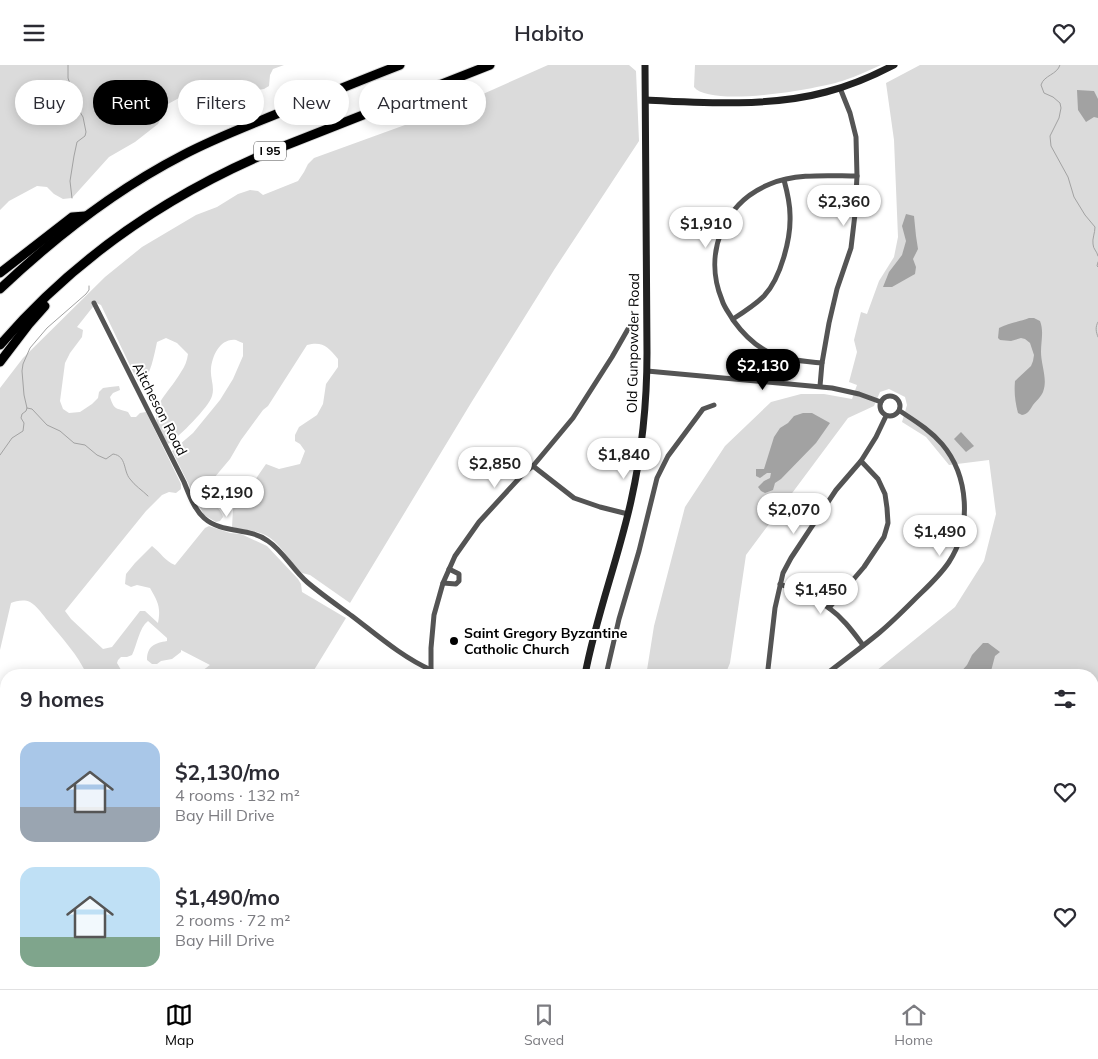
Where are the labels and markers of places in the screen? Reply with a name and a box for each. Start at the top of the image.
pin: $2,360 [803,185,885,227]
pin: $1,910 [665,207,747,249]
pin: $2,130 [722,349,804,391]
pin: $1,840 [583,437,665,480]
pin: $2,850 [454,447,536,489]
pin: $2,190 [186,475,268,518]
pin: $2,070 [753,493,835,535]
pin: $1,490 [899,515,981,557]
pin: $1,450 [780,573,862,615]
place label: Saint Gregory Byzantine Catholic Church [464,624,628,658]
marker: Saint Gregory Byzantine Catholic Church [448,635,460,647]

